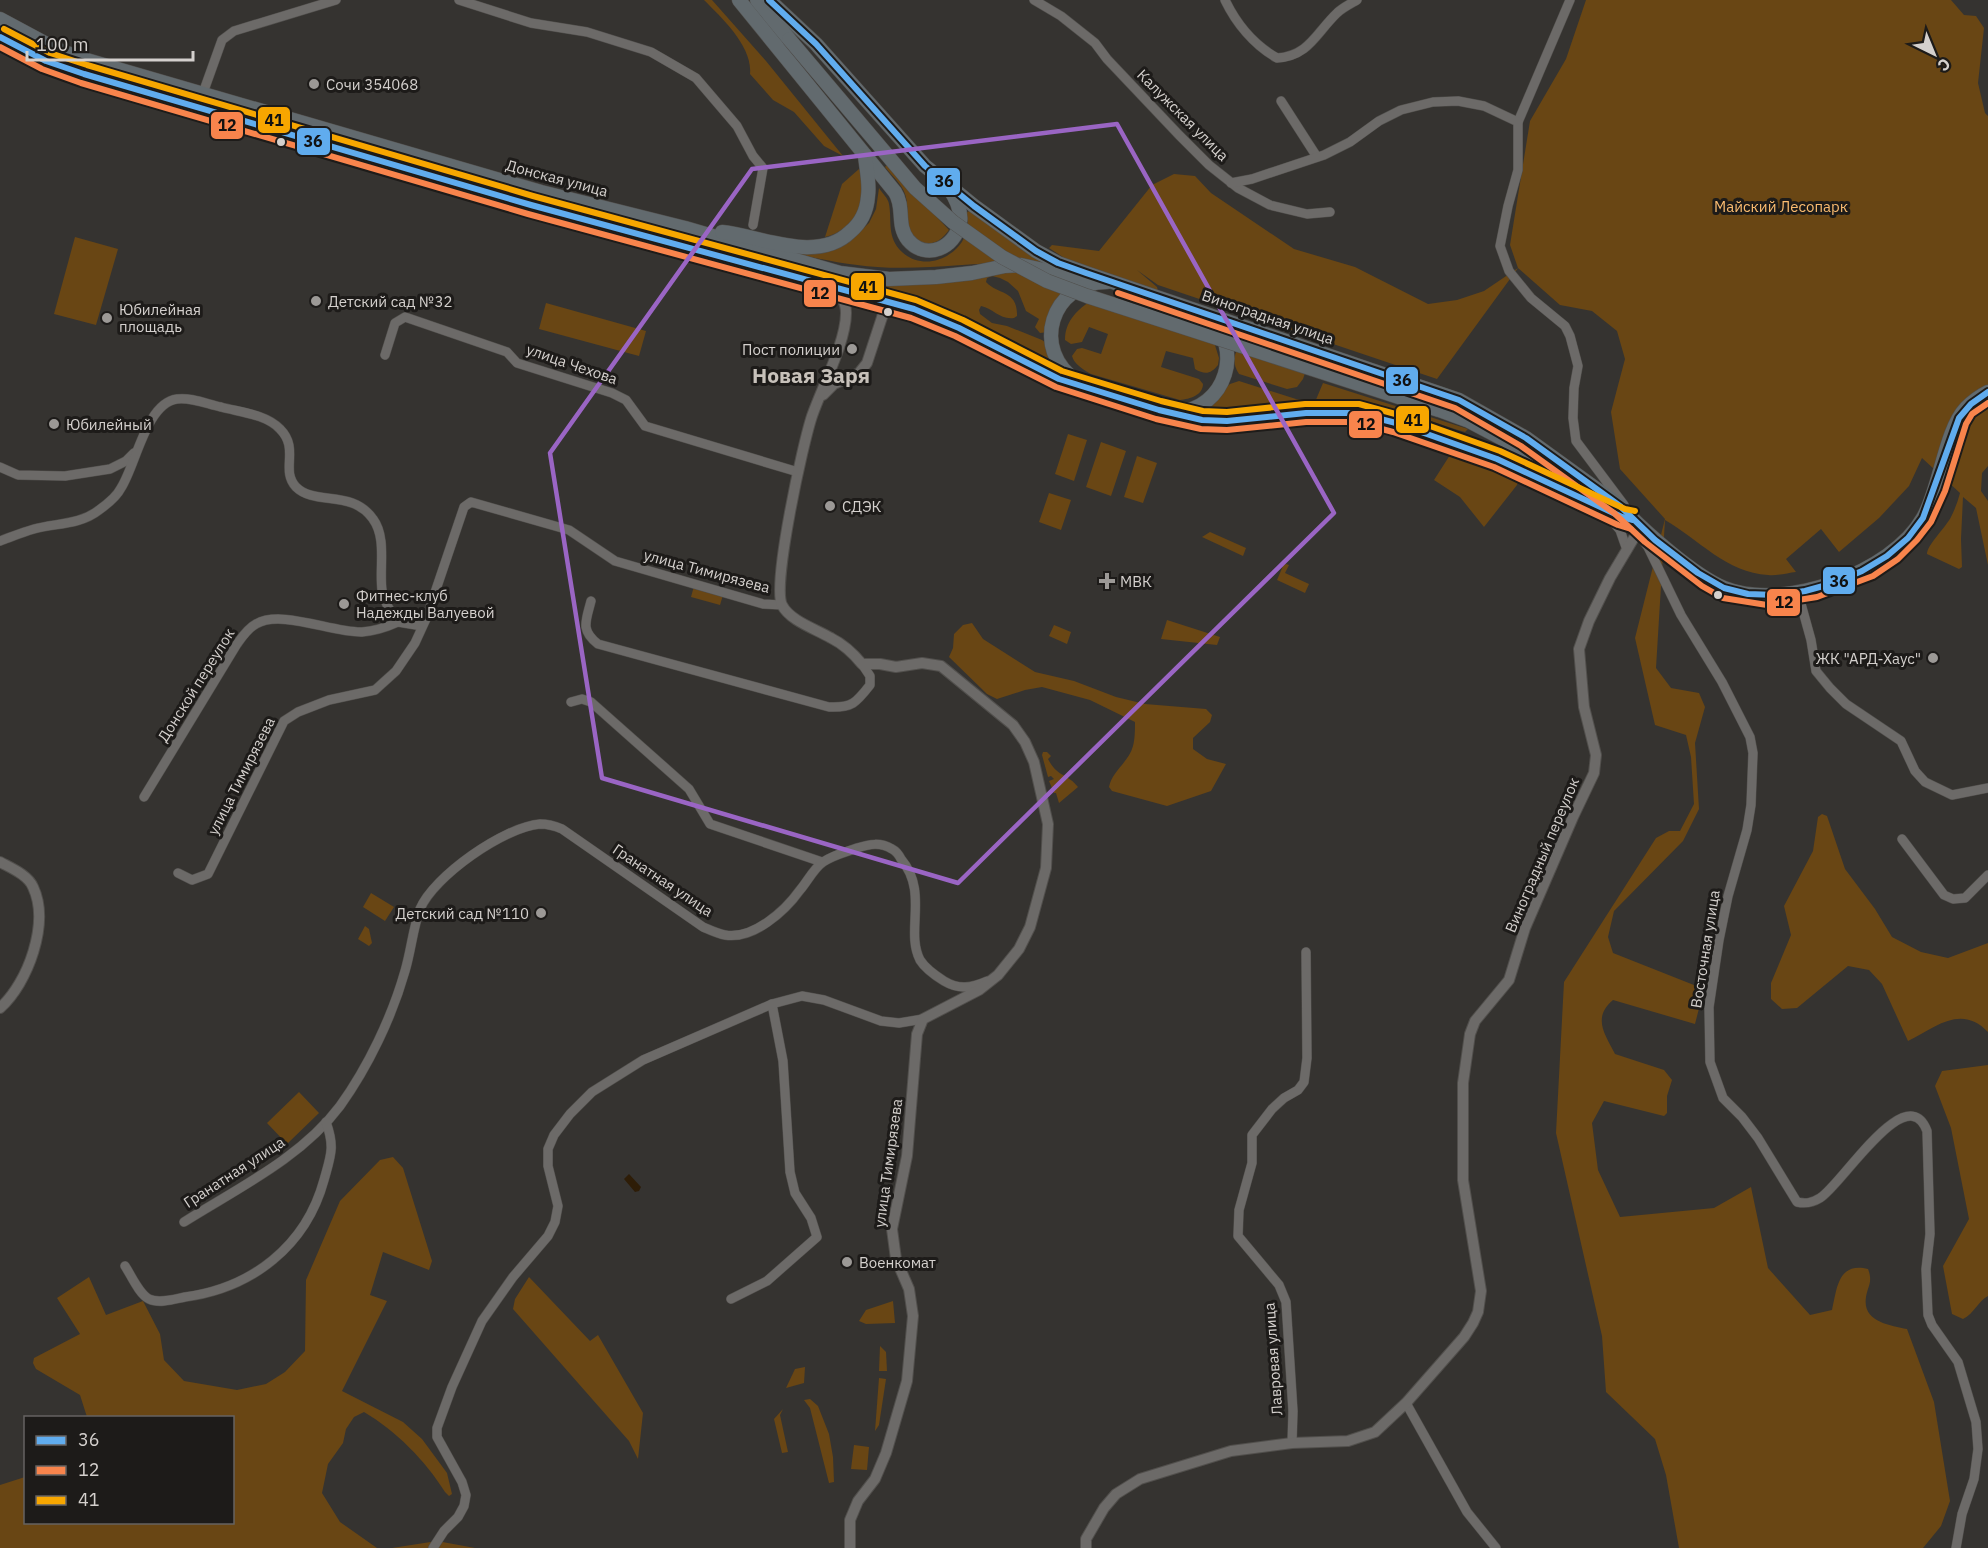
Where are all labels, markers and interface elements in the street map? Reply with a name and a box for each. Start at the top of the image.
scale bar [27,24,194,62]
north arrow [1904,24,1964,84]
text: 100 m [36,33,88,56]
text: С [1934,54,1955,76]
street label: Калужская улица [1133,65,1233,165]
place label: Сочи 354068 [326,75,418,94]
marker: Сочи 354068 [307,77,321,91]
line badge: 41 [257,106,291,134]
text: 41 [264,110,284,130]
line badge: 12 [210,111,244,140]
text: 12 [217,115,237,135]
line badge: 36 [296,127,331,156]
text: 36 [303,131,323,151]
unlabelled marker [275,136,287,148]
street label: Донская улица [504,155,610,201]
line badge: 36 [926,167,961,196]
text: 36 [934,171,954,191]
park label: Майский Лесопарк [1714,197,1848,216]
line badge: 41 [850,272,885,301]
text: 41 [858,277,878,297]
line badge: 12 [803,279,837,308]
text: 12 [810,283,830,303]
street label: Виноградная улица [1200,285,1336,349]
place label: Детский сад №32 [328,292,453,311]
marker: Детский сад №32 [309,294,323,308]
place label: Юбилейная площадь [119,300,201,336]
unlabelled marker [882,306,894,318]
marker: Юбилейная площадь [100,311,114,325]
street label: улица Чехова [524,340,620,388]
place label: Пост полиции [742,340,840,359]
marker: Пост полиции [845,342,859,356]
district label: Новая Заря [752,361,870,389]
line badge: 36 [1385,366,1419,395]
text: 36 [1392,370,1412,390]
line badge: 41 [1395,405,1430,434]
line badge: 12 [1348,410,1383,439]
text: 41 [1403,410,1423,430]
text: 12 [1356,414,1376,434]
place label: Юбилейный [66,415,152,434]
marker: Юбилейный [47,417,61,431]
place label: СДЭК [842,497,882,516]
marker: СДЭК [823,499,837,513]
street label: улица Тимирязева [642,545,772,597]
line badge: 36 [1822,566,1856,595]
text: 36 [1829,571,1849,591]
marker: МВК [1098,572,1116,590]
place label: МВК [1120,572,1152,591]
place label: Фитнес-клуб Надежды Валуевой [356,586,495,622]
line badge: 12 [1766,588,1801,617]
unlabelled marker [1712,589,1724,601]
text: 12 [1774,592,1794,612]
marker: Фитнес-клуб Надежды Валуевой [337,597,351,611]
street label: Донской переулок [153,625,239,745]
place label: ЖК "АРД-Хаус" [1815,649,1921,668]
marker: ЖК "АРД-Хаус" [1926,651,1940,665]
street label: улица Тимирязева [203,714,279,838]
street label: Виноградный переулок [1501,775,1583,935]
street label: Гранатная улица [609,839,717,921]
street label: Восточная улица [1686,889,1724,1009]
place label: Детский сад №110 [395,904,529,923]
marker: Детский сад №110 [534,906,548,920]
street label: улица Тимирязева [870,1097,906,1229]
street label: Гранатная улица [180,1132,288,1212]
place label: Военкомат [859,1253,936,1272]
marker: Военкомат [840,1255,854,1269]
street label: Лавровая улица [1260,1302,1286,1416]
legend [24,1416,234,1524]
text: 36 [78,1428,100,1451]
text: 12 [78,1458,100,1481]
text: 41 [78,1488,100,1511]

